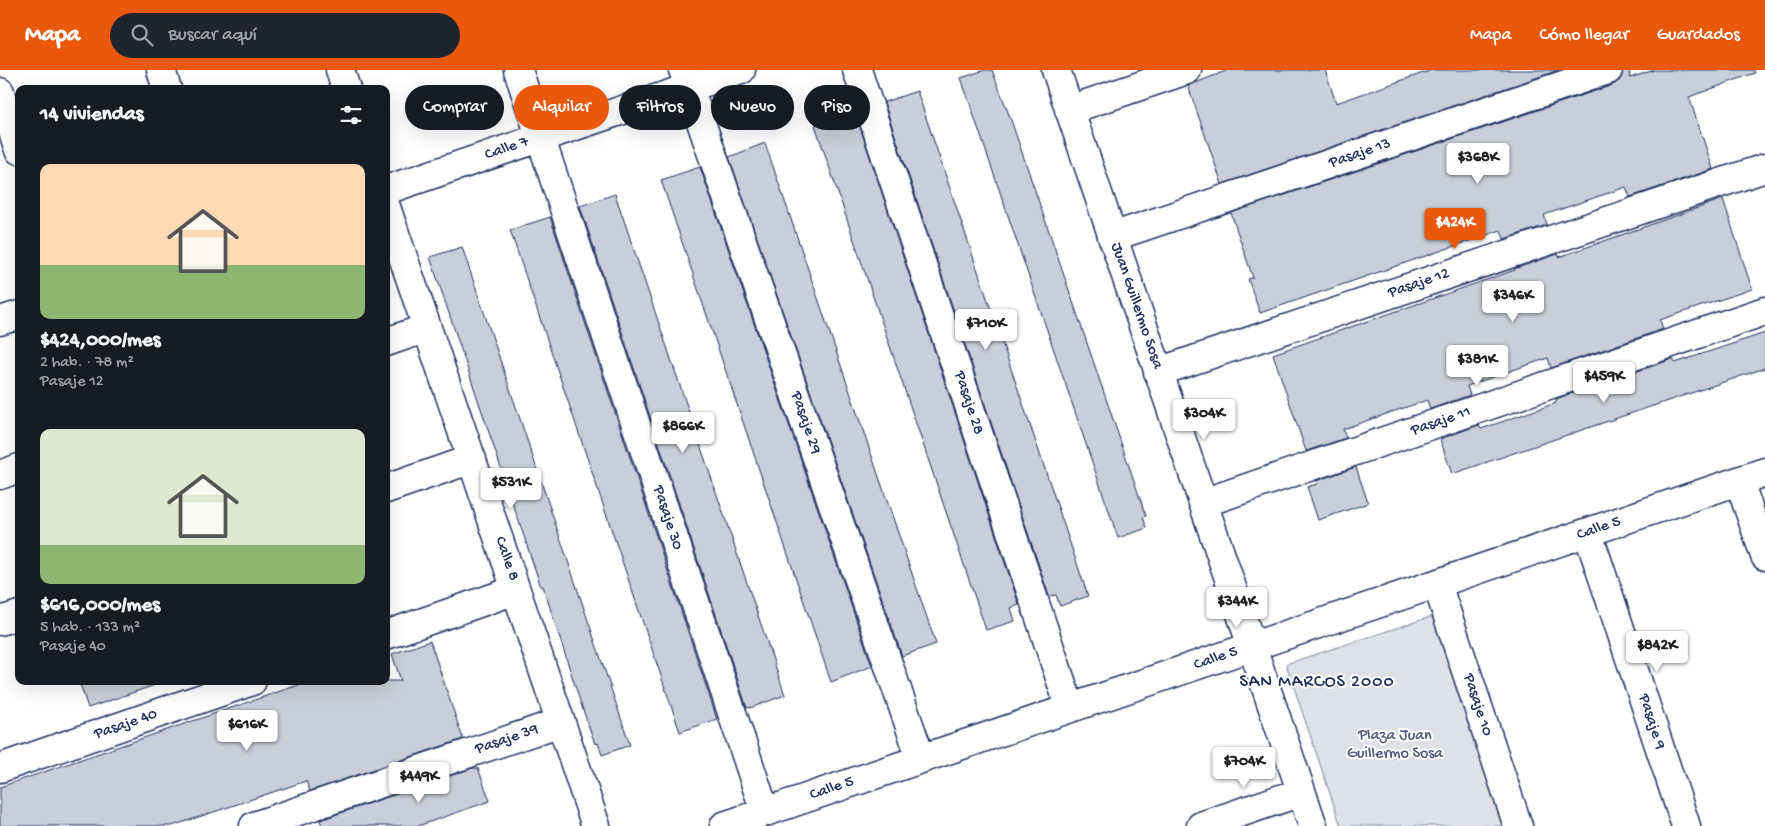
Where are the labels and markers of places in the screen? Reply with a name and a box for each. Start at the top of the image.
pin: $368K [1443,142,1513,185]
pin: $424K [1420,208,1490,250]
pin: $346K [1478,280,1548,323]
pin: $710K [951,308,1021,351]
pin: $381K [1442,344,1512,387]
pin: $459K [1569,362,1639,404]
pin: $304K [1169,398,1239,441]
pin: $866K [648,412,718,454]
pin: $531K [476,468,546,510]
pin: $344K [1202,586,1272,629]
pin: $842K [1622,630,1692,673]
pin: $616K [212,710,282,752]
pin: $704K [1209,746,1279,789]
pin: $449K [384,762,454,804]

